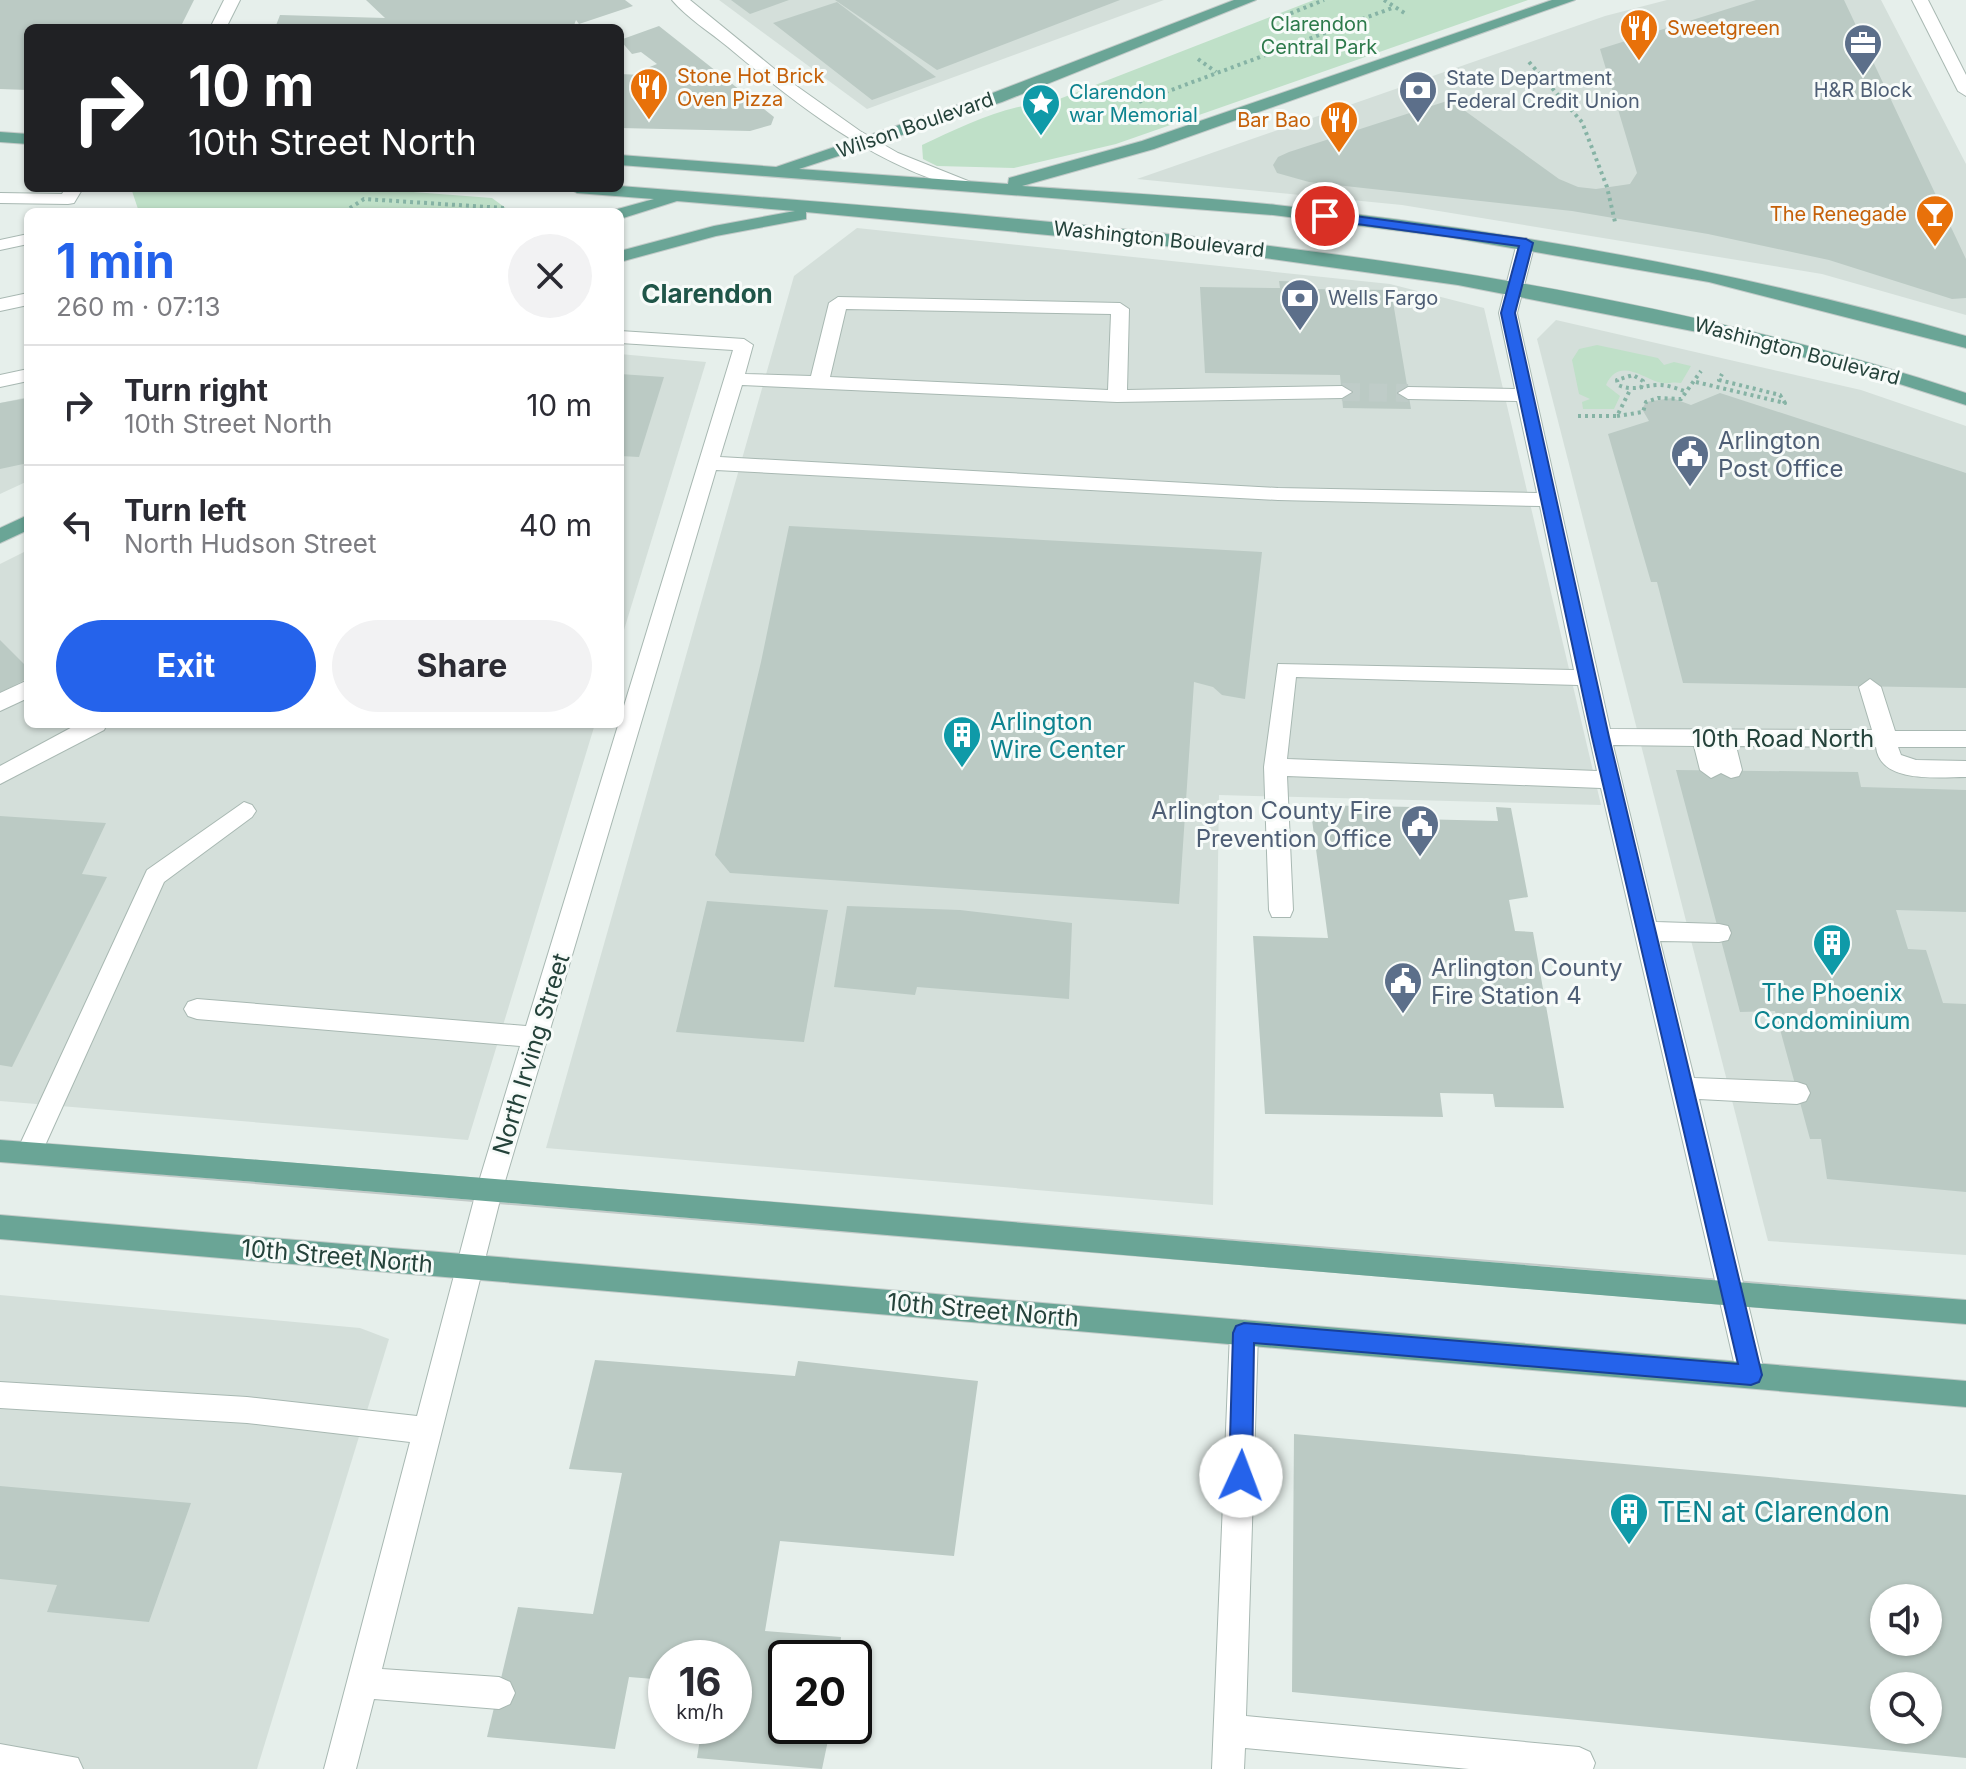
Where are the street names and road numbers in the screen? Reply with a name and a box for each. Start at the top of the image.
street label: Wilson Boulevard [833,87,997,163]
street label: Washington Boulevard [1052,216,1266,262]
street label: Washington Boulevard [1692,312,1902,390]
street label: 10th Road North [1692,724,1874,753]
street label: North Irving Street [487,950,575,1158]
street label: 10th Street North [240,1233,434,1279]
street label: 10th Street North [886,1287,1080,1333]

